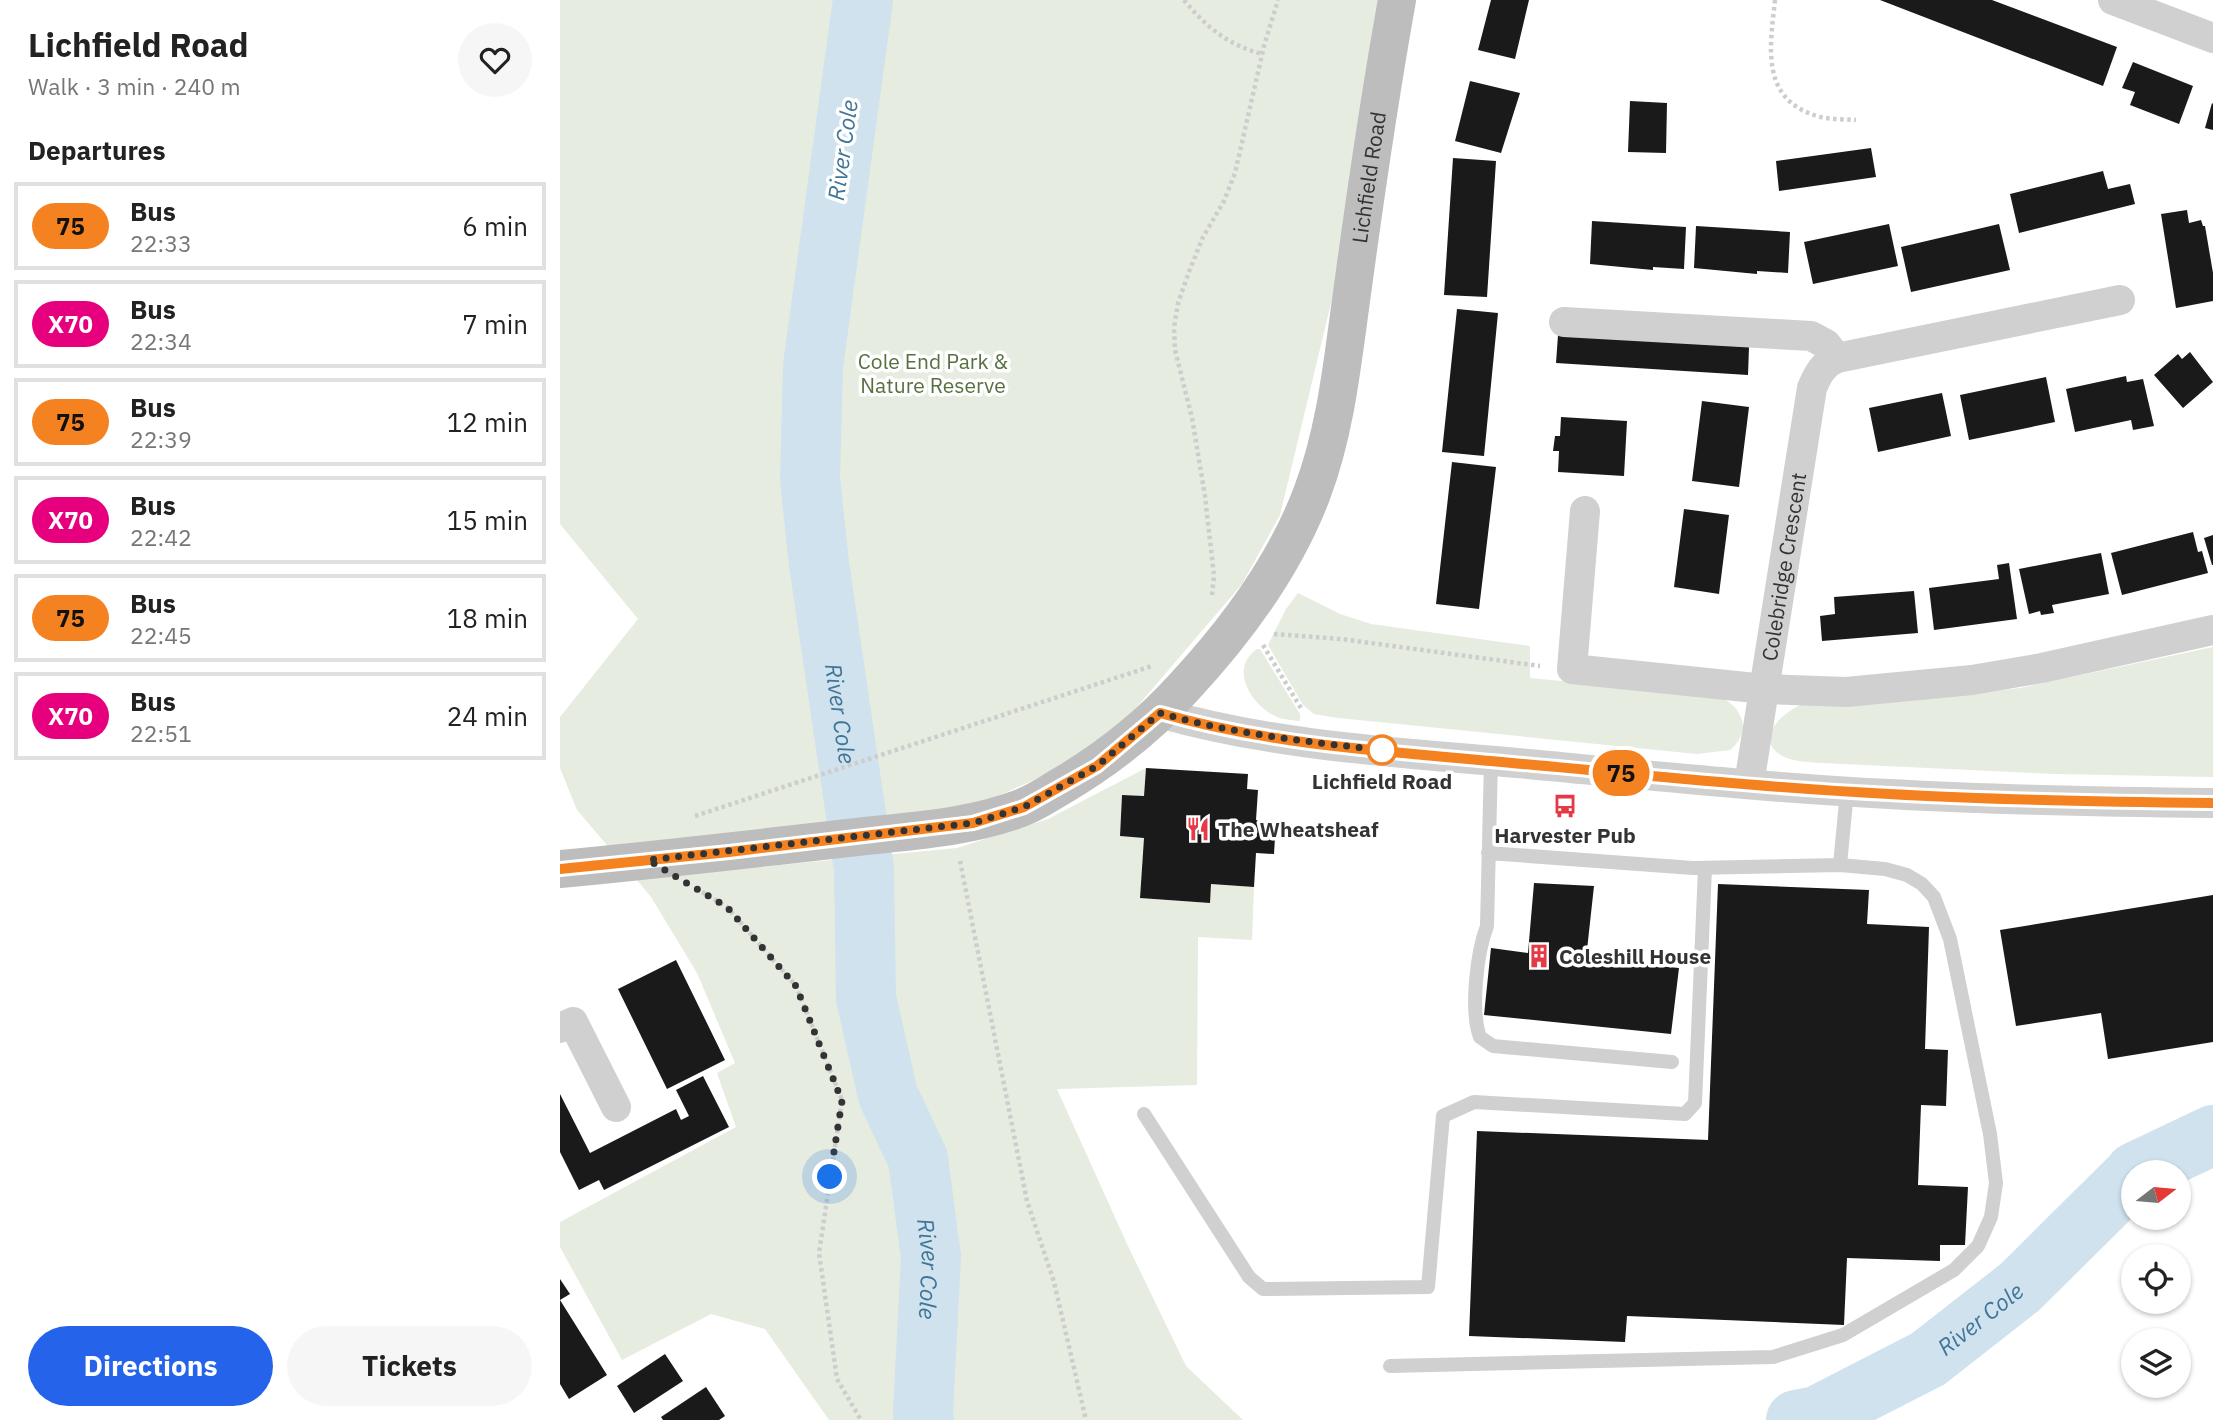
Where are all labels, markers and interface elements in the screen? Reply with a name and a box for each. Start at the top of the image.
text: Lichfield Road [28,23,249,66]
button: heart [458,23,532,97]
text: Walk · 3 min · 240 m [28,71,241,101]
water label: River Cole [820,98,864,202]
street label: Lichfield Road [1345,110,1392,245]
text: Departures [28,133,166,167]
text: Bus [130,194,176,228]
text: 6 min [462,209,528,243]
text: 75 [56,210,85,242]
text: 22:33 [130,228,192,258]
text: Bus [130,292,176,326]
text: 7 min [462,307,528,341]
text: X70 [48,308,93,340]
text: 22:34 [130,326,192,356]
park label: Cole End Park & Nature Reserve [858,347,1009,399]
text: Bus [130,390,176,424]
text: 12 min [447,405,528,439]
text: 75 [56,406,85,438]
text: 22:39 [130,424,192,454]
street label: Colebridge Crescent [1755,470,1812,663]
text: Bus [130,488,176,522]
text: 15 min [447,503,528,537]
text: X70 [48,504,93,536]
text: 22:42 [130,522,192,552]
text: Bus [130,586,176,620]
text: 18 min [447,601,528,635]
text: 75 [56,602,85,634]
text: 22:45 [130,620,192,650]
water label: River Cole [819,661,863,766]
text: Bus [130,684,176,718]
text: 24 min [447,699,528,733]
text: X70 [48,700,93,732]
text: 22:51 [130,718,192,748]
marker: Lichfield Road [1367,735,1397,765]
line badge: 75 [1590,750,1652,796]
text: 75 [1607,757,1635,789]
place label: Lichfield Road [1312,767,1452,795]
bus stop icon: Harvester Pub [1551,792,1579,820]
restaurant icon: The Wheatsheaf [1184,815,1212,843]
place label: The Wheatsheaf [1218,815,1379,843]
place label: Harvester Pub [1494,821,1636,849]
building icon: Coleshill House [1525,942,1553,970]
place label: Coleshill House [1559,942,1711,970]
your location [812,1159,847,1194]
north arrow [2121,1160,2191,1230]
map controls [2121,1160,2191,1398]
water label: River Cole [911,1216,946,1320]
button: locate [2121,1244,2191,1314]
water label: River Cole [1931,1275,2029,1361]
button: Directions [28,1326,273,1406]
button: Tickets [287,1326,532,1406]
button: layers [2121,1328,2191,1398]

